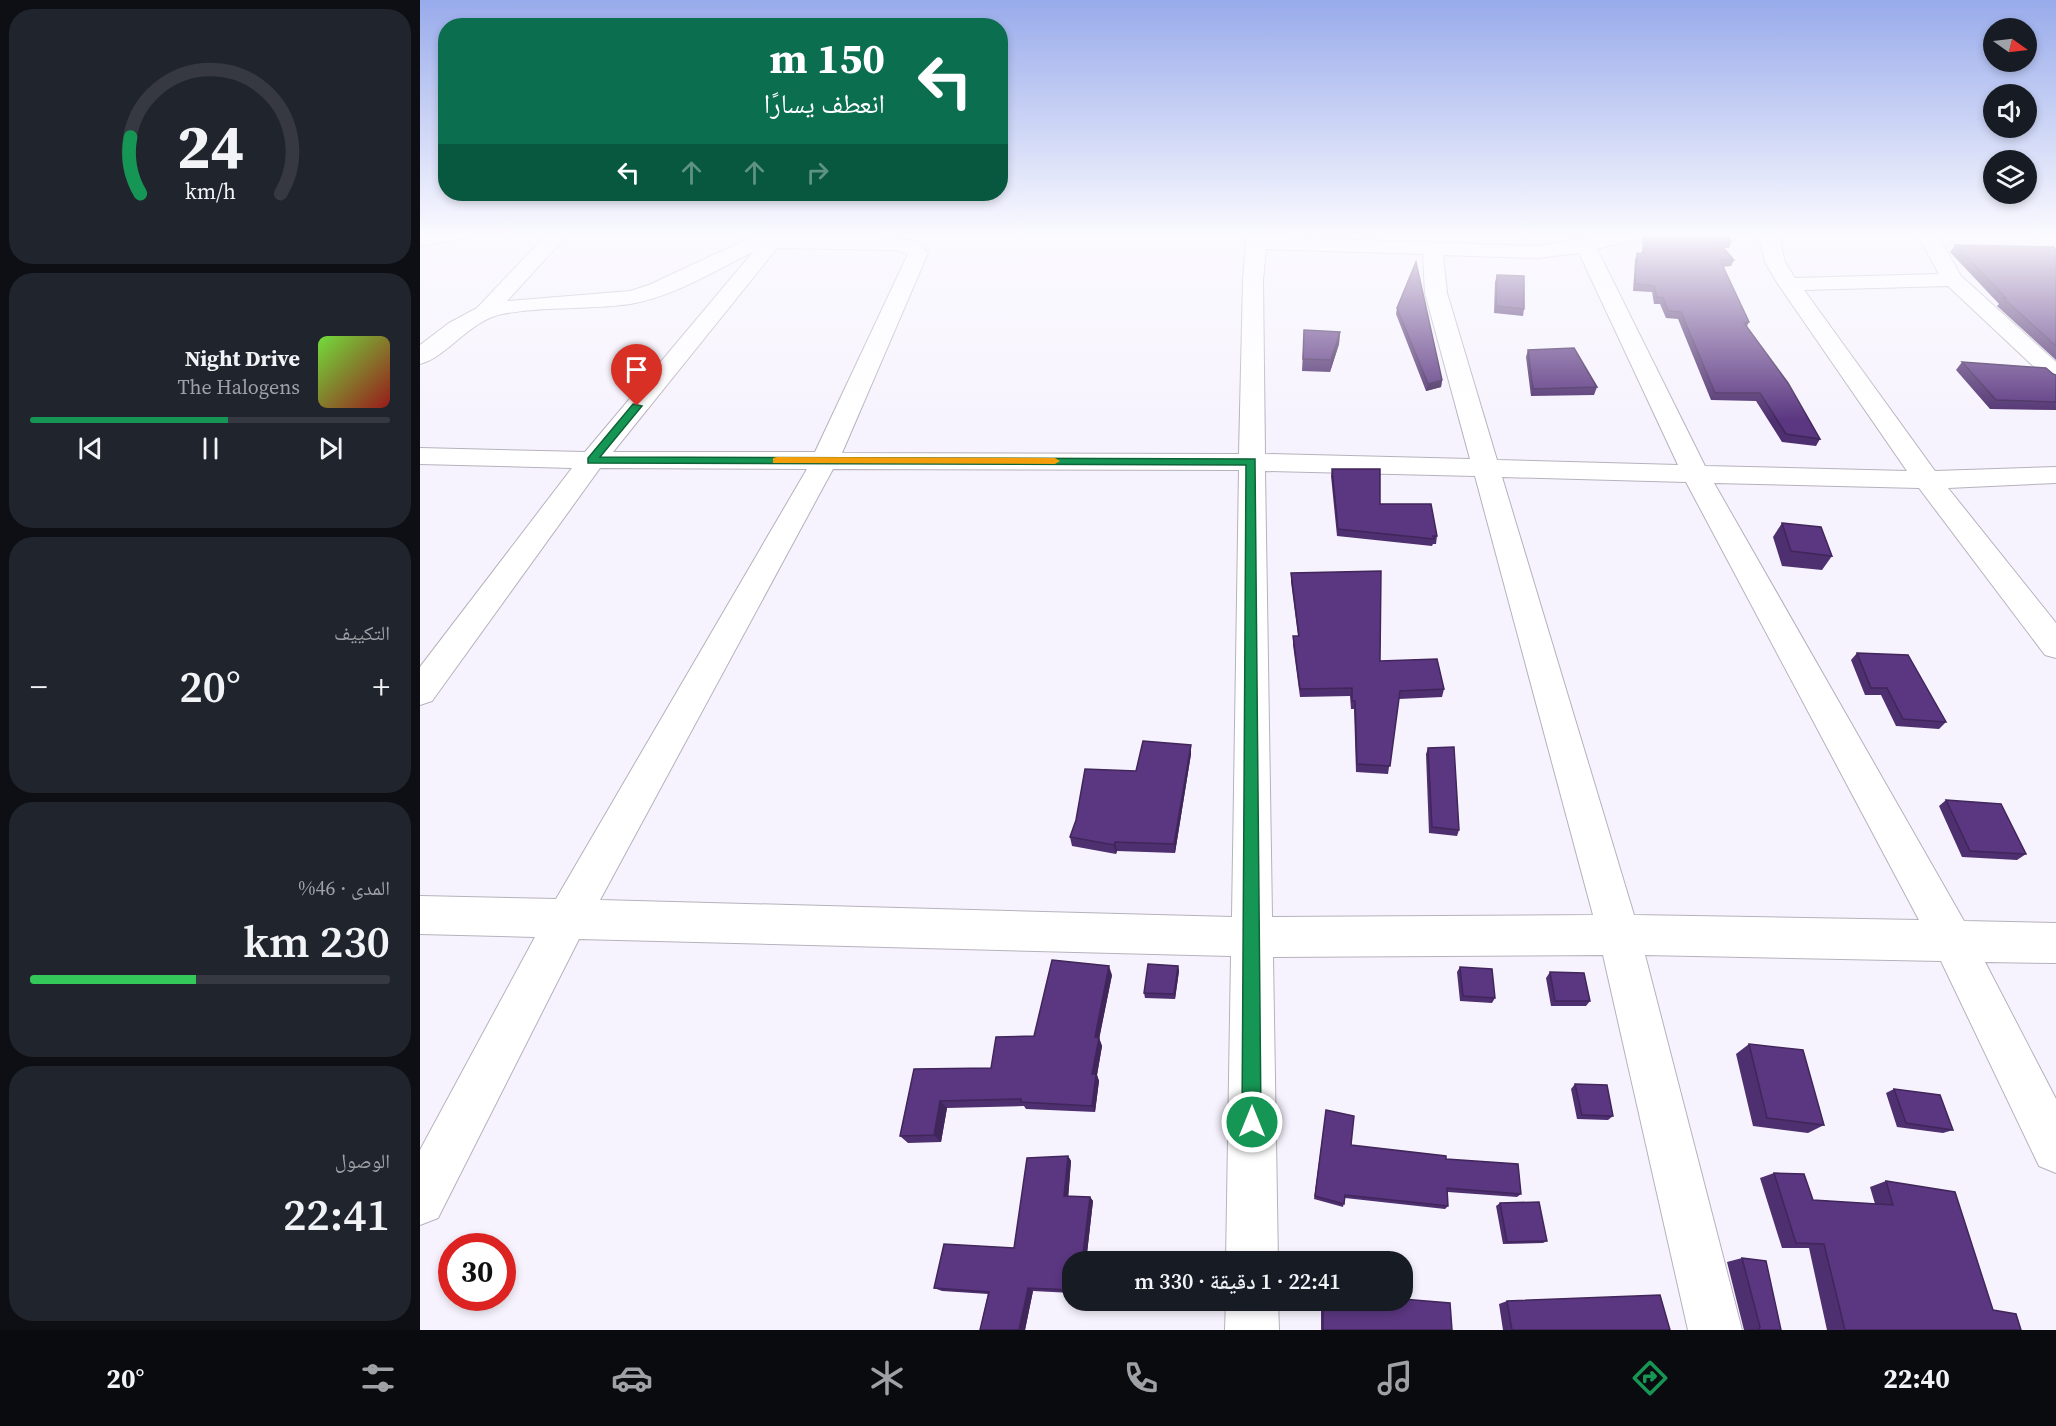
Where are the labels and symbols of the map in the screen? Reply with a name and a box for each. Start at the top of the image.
north arrow [1983,18,2037,72]
pin [611,344,662,406]
position arrow [1220,1090,1284,1154]
speed limit sign: 30 [438,1233,516,1311]

